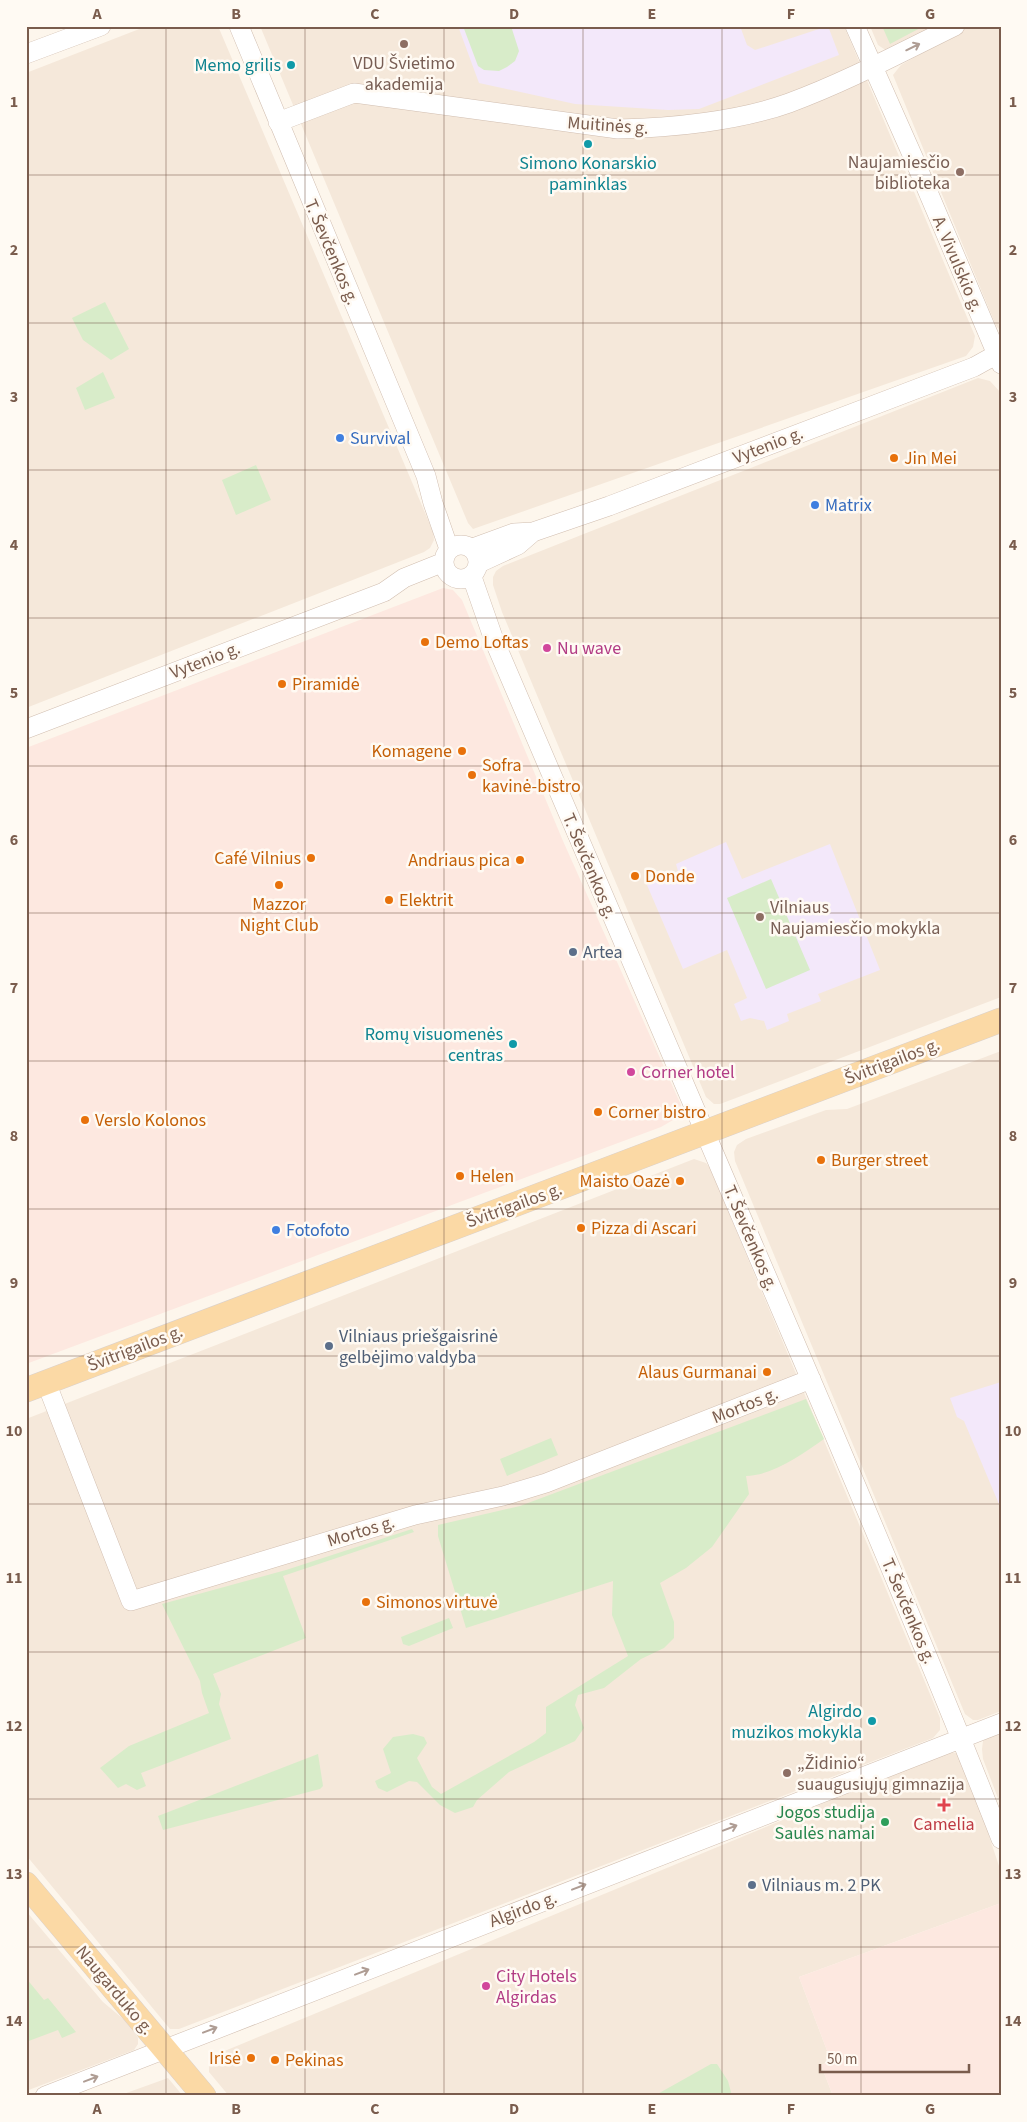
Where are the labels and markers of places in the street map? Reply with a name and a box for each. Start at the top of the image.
marker: VDU Švietimo akademija [398,38,410,50]
place label: VDU Švietimo akademija [353,51,455,97]
place label: Memo grilis [194,53,281,78]
marker: Memo grilis [285,59,297,71]
marker: Simono Konarskio paminklas [582,138,594,150]
place label: Naujamiesčio biblioteka [848,150,950,196]
place label: Simono Konarskio paminklas [519,151,657,197]
marker: Naujamiesčio biblioteka [954,166,966,178]
place label: Survival [350,426,411,451]
marker: Survival [334,432,346,444]
place label: Jin Mei [904,446,957,471]
marker: Jin Mei [888,452,900,464]
place label: Matrix [825,493,872,518]
marker: Matrix [809,499,821,511]
place label: Demo Loftas [435,630,528,655]
marker: Demo Loftas [419,636,431,648]
place label: Nu wave [557,636,621,661]
marker: Nu wave [541,642,553,654]
place label: Piramidė [292,672,360,697]
marker: Piramidė [276,678,288,690]
place label: Komagene [371,739,452,764]
marker: Komagene [456,745,468,757]
place label: Sofra kavinė-bistro [482,753,581,799]
marker: Sofra kavinė-bistro [466,769,478,781]
place label: Café Vilnius [214,846,301,871]
place label: Andriaus pica [408,848,510,873]
marker: Café Vilnius [305,852,317,864]
marker: Andriaus pica [514,854,526,866]
place label: Donde [645,864,695,889]
marker: Donde [629,870,641,882]
marker: Mazzor Night Club [273,879,285,891]
place label: Elektrit [399,888,453,913]
place label: Mazzor Night Club [239,892,319,938]
marker: Elektrit [383,894,395,906]
place label: Vilniaus Naujamiesčio mokykla [770,895,940,941]
marker: Vilniaus Naujamiesčio mokykla [754,911,766,923]
place label: Artea [583,940,623,965]
marker: Artea [567,946,579,958]
place label: Romų visuomenės centras [365,1022,503,1068]
marker: Romų visuomenės centras [507,1038,519,1050]
place label: Corner hotel [641,1060,735,1085]
marker: Corner hotel [625,1066,637,1078]
place label: Corner bistro [608,1100,706,1125]
marker: Corner bistro [592,1106,604,1118]
place label: Verslo Kolonos [95,1108,206,1133]
marker: Verslo Kolonos [79,1114,91,1126]
place label: Burger street [831,1148,928,1173]
marker: Burger street [815,1154,827,1166]
place label: Helen [470,1164,514,1189]
place label: Maisto Oazė [580,1169,670,1194]
marker: Helen [454,1170,466,1182]
marker: Maisto Oazė [674,1175,686,1187]
place label: Pizza di Ascari [591,1216,697,1241]
place label: Fotofoto [286,1218,350,1243]
marker: Pizza di Ascari [575,1222,587,1234]
marker: Fotofoto [270,1224,282,1236]
place label: Vilniaus priešgaisrinė gelbėjimo valdyba [339,1324,498,1370]
marker: Vilniaus priešgaisrinė gelbėjimo valdyba [323,1340,335,1352]
place label: Alaus Gurmanai [638,1360,757,1385]
marker: Alaus Gurmanai [761,1366,773,1378]
place label: Simonos virtuvė [376,1590,498,1615]
marker: Simonos virtuvė [360,1596,372,1608]
place label: Algirdo muzikos mokykla [731,1699,862,1745]
marker: Algirdo muzikos mokykla [866,1715,878,1727]
place label: „Židinio“ suaugusiųjų gimnazija [797,1751,965,1797]
marker: „Židinio“ suaugusiųjų gimnazija [781,1767,793,1779]
marker: Camelia [938,1799,950,1811]
place label: Jogos studija Saulės namai [775,1800,875,1846]
place label: Camelia [913,1812,975,1837]
marker: Jogos studija Saulės namai [879,1816,891,1828]
place label: Vilniaus m. 2 PK [762,1873,881,1898]
marker: Vilniaus m. 2 PK [746,1879,758,1891]
place label: City Hotels Algirdas [496,1964,577,2010]
marker: City Hotels Algirdas [480,1980,492,1992]
place label: Irisė [209,2046,241,2071]
place label: Pekinas [285,2048,344,2073]
marker: Irisė [245,2052,257,2064]
marker: Pekinas [269,2054,281,2066]

